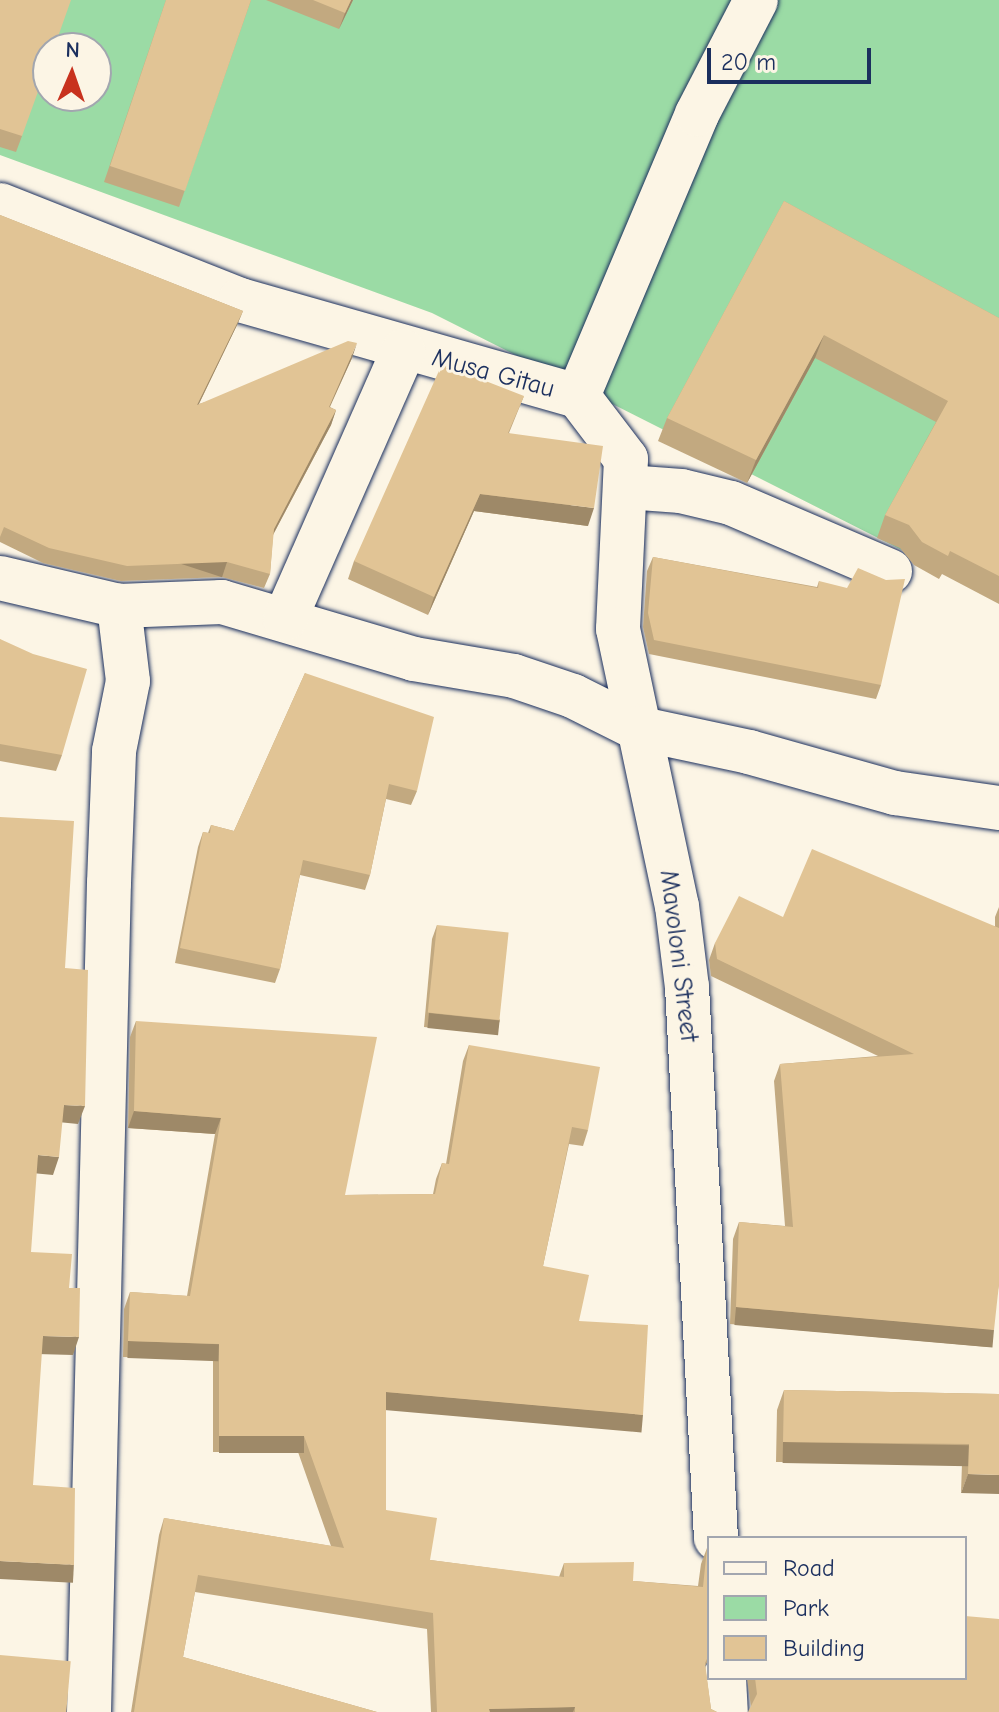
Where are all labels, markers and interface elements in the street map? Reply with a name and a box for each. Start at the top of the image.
north arrow [32,32,112,112]
scale bar [711,32,875,82]
text: N [65,37,80,63]
text: 20 m [721,48,776,76]
street label: Musa Gitau [428,343,558,405]
street label: Mavoloni Street [652,868,704,1044]
legend [707,1536,967,1680]
text: Road [783,1554,835,1582]
text: Park [783,1594,829,1622]
text: Building [783,1634,865,1662]

